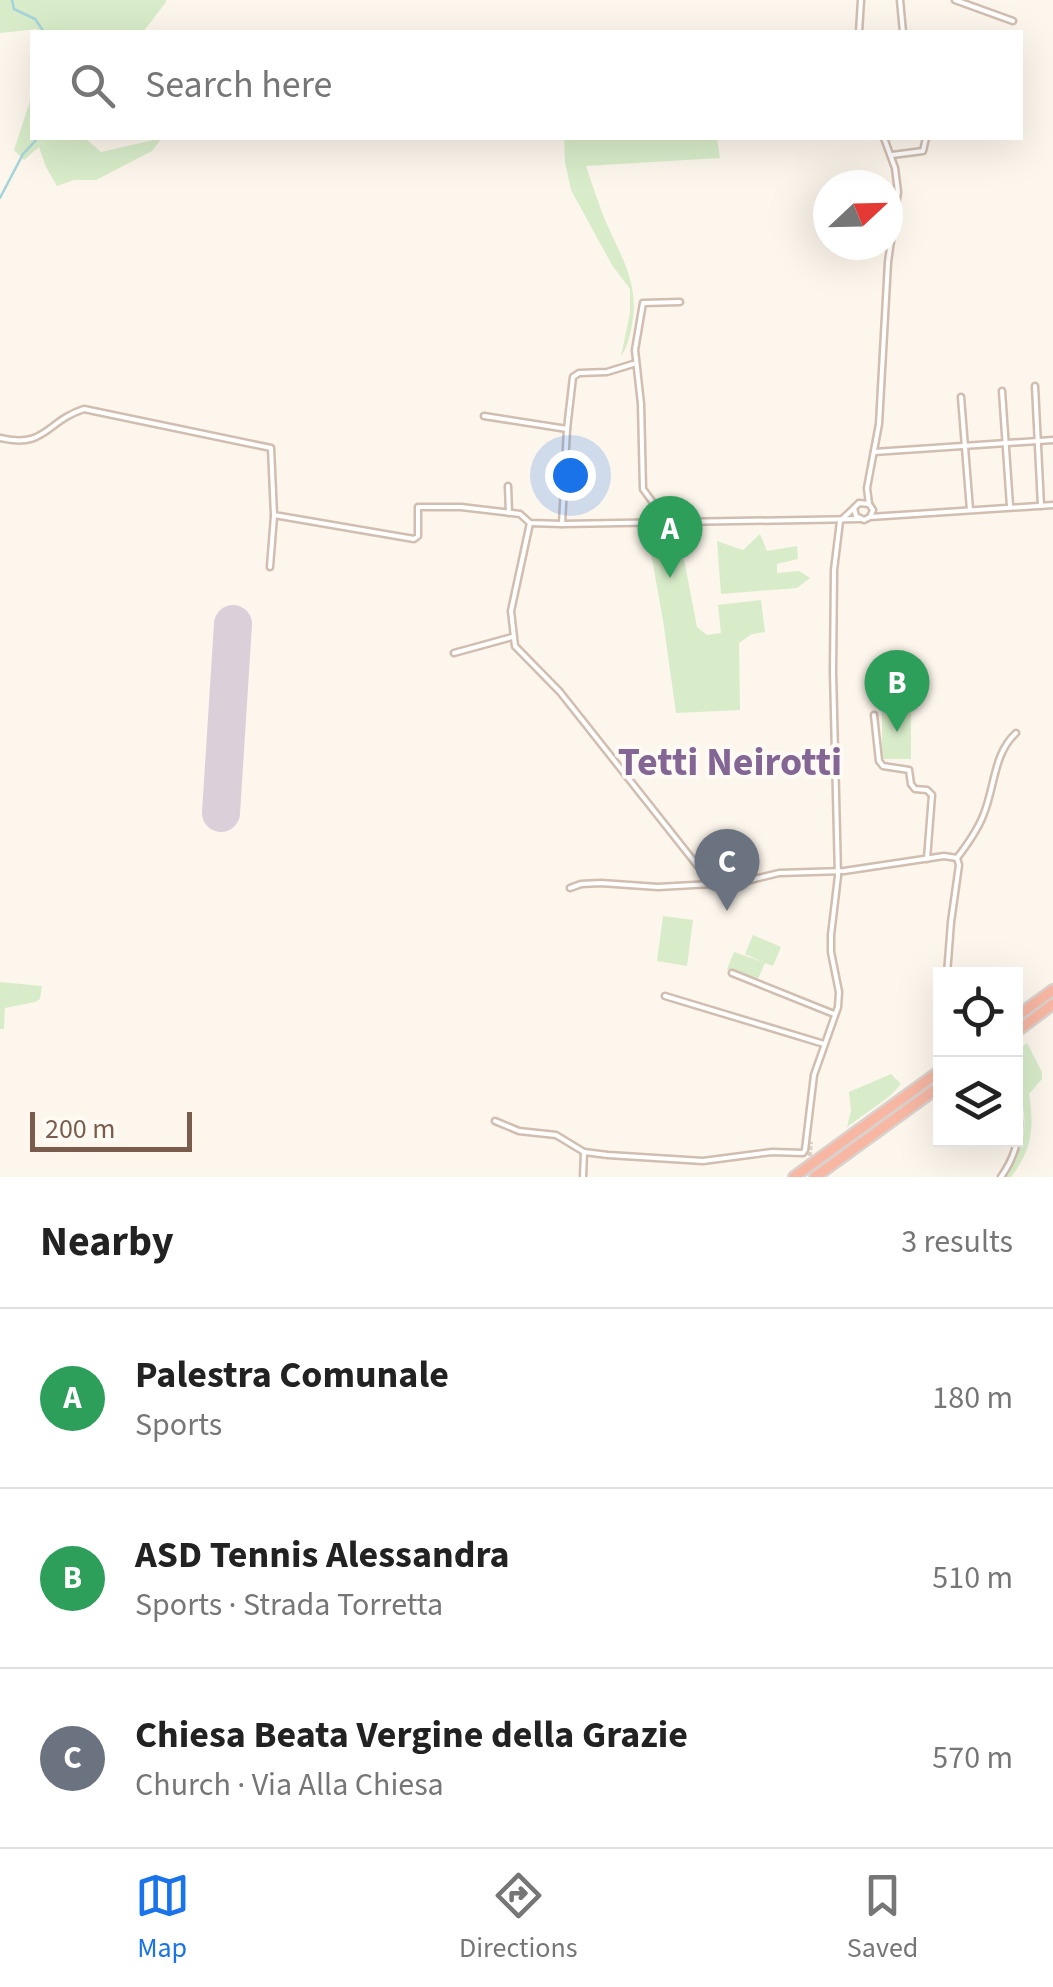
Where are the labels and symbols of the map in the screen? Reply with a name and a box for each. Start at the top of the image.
north arrow [813,170,903,260]
your location [545,450,596,501]
pin: A [638,496,702,578]
pin: B [864,650,930,732]
district label: Tetti Neirotti [618,734,842,791]
pin: C [694,828,760,911]
scale bar [30,1107,192,1152]

